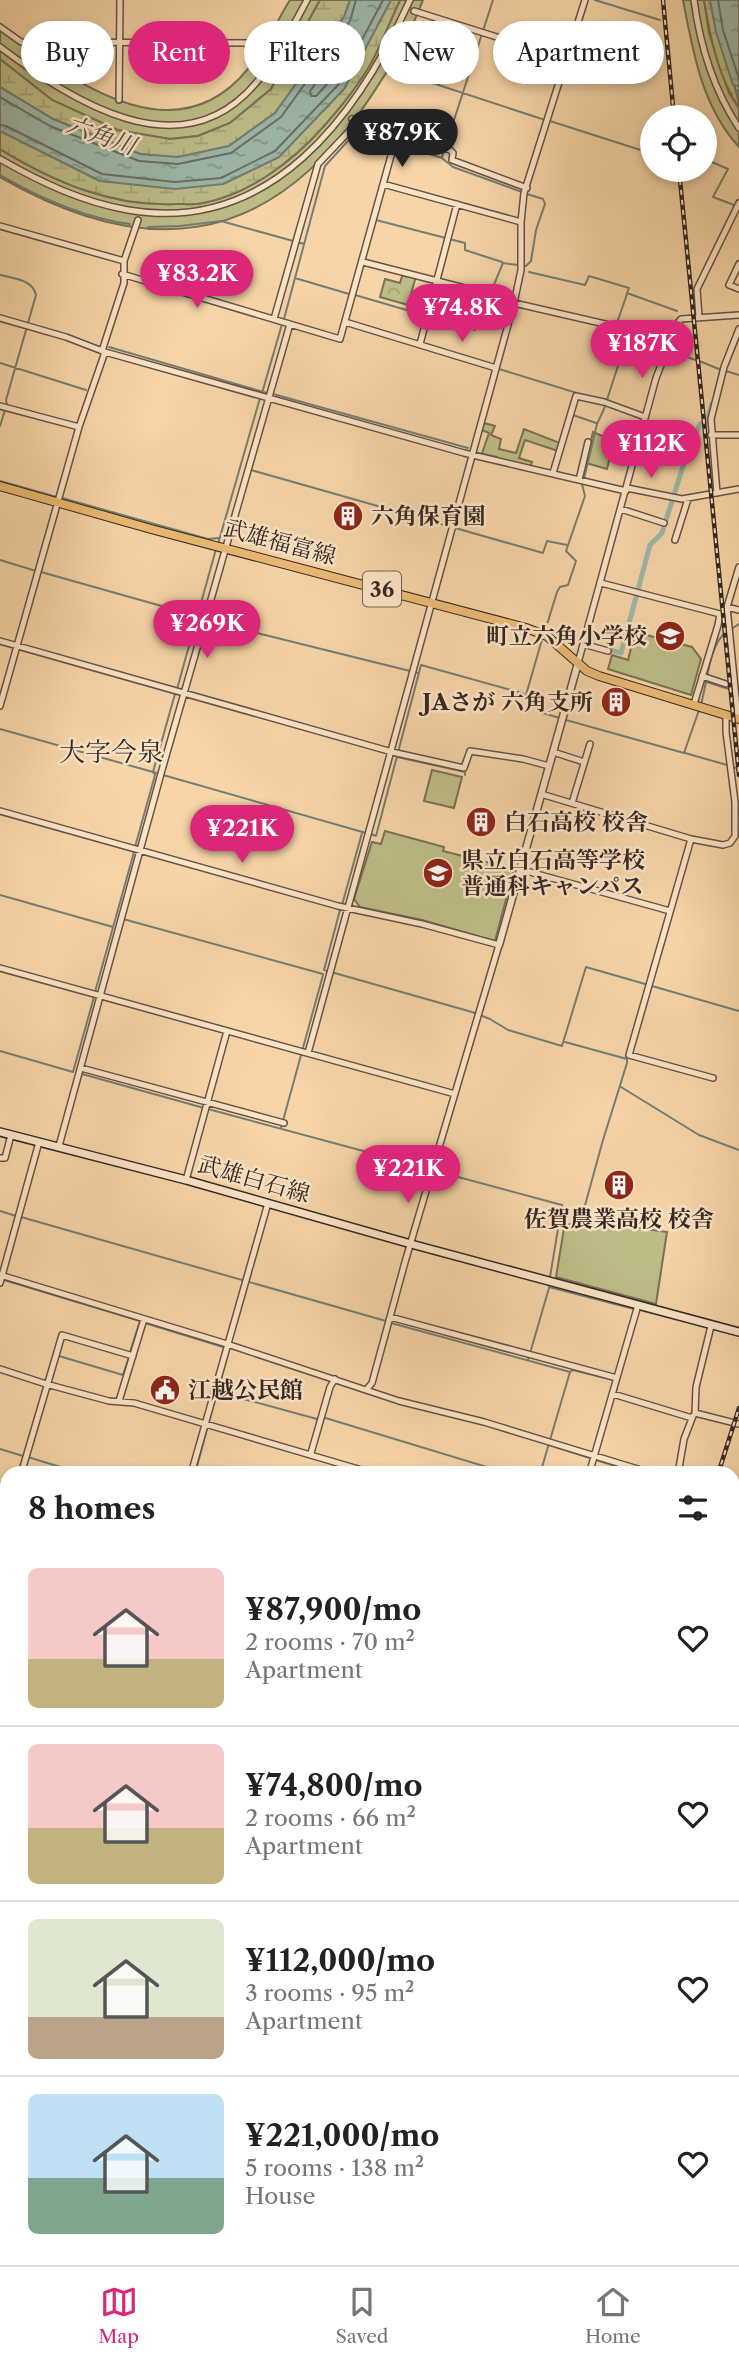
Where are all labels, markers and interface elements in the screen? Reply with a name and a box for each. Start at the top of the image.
chip: Buy [21,21,114,84]
chip: Rent [128,21,230,84]
chip: Filters [244,21,365,84]
chip: New [379,21,479,84]
chip: Apartment [493,21,664,84]
map controls [640,105,717,182]
button: locate [640,105,717,182]
water label: 六角川 [62,110,143,161]
pin: ¥87.9K [345,110,459,169]
text: ¥87.9K [363,118,441,146]
pin: ¥83.2K [140,250,254,310]
text: ¥83.2K [156,259,238,287]
pin: ¥74.8K [405,284,519,344]
text: ¥74.8K [422,293,502,321]
pin: ¥187K [593,320,691,380]
text: ¥187K [607,329,677,357]
pin: ¥112K [602,420,700,480]
text: ¥112K [617,429,685,457]
building icon: 六角保育園 [331,499,365,533]
place label: 六角保育園 [371,502,486,530]
street label: 武雄福富線 [221,514,339,570]
road number: 36 [363,572,401,606]
pin: ¥269K [158,600,256,660]
text: ¥269K [169,609,245,637]
school or university icon: 町立六角小学校 [653,619,687,653]
place label: 町立六角小学校 [486,622,647,650]
building icon: JAさが 六角支所 [599,685,633,719]
place label: JAさが 六角支所 [418,688,593,716]
district label: 大字今泉 [59,736,163,768]
building icon: 白石高校 校舎 [464,805,498,839]
pin: ¥221K [193,806,291,865]
place label: 白石高校 校舎 [504,808,648,836]
text: ¥221K [206,814,278,842]
place label: 県立白石高等学校 普通科キャンパス [461,846,645,900]
school or university icon: 県立白石高等学校 普通科キャンパス [421,856,455,890]
pin: ¥221K [359,1146,457,1205]
street label: 武雄白石線 [195,1150,313,1208]
text: ¥221K [372,1154,444,1182]
building icon: 佐賀農業高校 校舎 [602,1168,636,1202]
place label: 佐賀農業高校 校舎 [524,1205,714,1233]
public building icon: 江越公民館 [148,1373,182,1407]
place label: 江越公民館 [188,1376,303,1404]
icon: filters [674,1489,712,1527]
text: 8 homes [28,1490,155,1527]
text: ¥87,900/mo [245,1591,421,1628]
icon: home [84,1596,168,1680]
icon: heart [674,1619,712,1657]
text: 2 rooms · 70 m² [245,1628,415,1656]
text: Apartment [245,1656,363,1684]
text: ¥74,800/mo [245,1767,423,1804]
icon: home [84,1772,168,1856]
icon: heart [674,1795,712,1833]
text: 2 rooms · 66 m² [245,1804,416,1832]
text: Apartment [245,1832,363,1860]
text: ¥112,000/mo [245,1942,435,1979]
icon: home [84,1947,168,2031]
icon: heart [674,1970,712,2008]
text: 3 rooms · 95 m² [245,1979,414,2007]
text: Apartment [245,2007,363,2035]
text: ¥221,000/mo [245,2117,439,2154]
icon: home [84,2122,168,2206]
icon: heart [674,2145,712,2183]
text: 5 rooms · 138 m² [245,2154,424,2182]
text: House [245,2182,315,2210]
tab: Map [98,2283,139,2348]
tab: Saved [336,2283,388,2348]
tab: Home [585,2283,641,2348]

